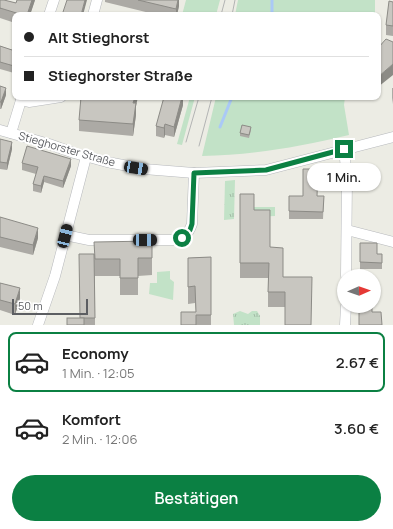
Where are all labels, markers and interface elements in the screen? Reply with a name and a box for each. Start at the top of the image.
text: Alt Stieghorst [48,27,150,48]
text: Stieghorster Straße [48,65,193,86]
street label: Stieghorster Straße [17,128,118,170]
route end [335,140,353,158]
car [123,160,149,176]
callout: 1 Min. [307,163,381,191]
text: 1 Min. [327,168,361,186]
car [56,223,74,249]
route start [173,229,191,247]
car [133,234,157,246]
north arrow [337,269,381,313]
map controls [337,269,381,313]
scale bar [12,297,88,316]
text: 50 m [18,298,43,313]
text: Economy [62,343,129,364]
icon: car [14,344,50,380]
text: 2.67 € [336,352,379,373]
text: 1 Min. · 12:05 [62,364,135,382]
text: Komfort [62,409,121,430]
icon: car [14,410,50,446]
text: 3.60 € [334,418,379,439]
text: 2 Min. · 12:06 [62,430,138,448]
button: Bestätigen [12,475,381,521]

